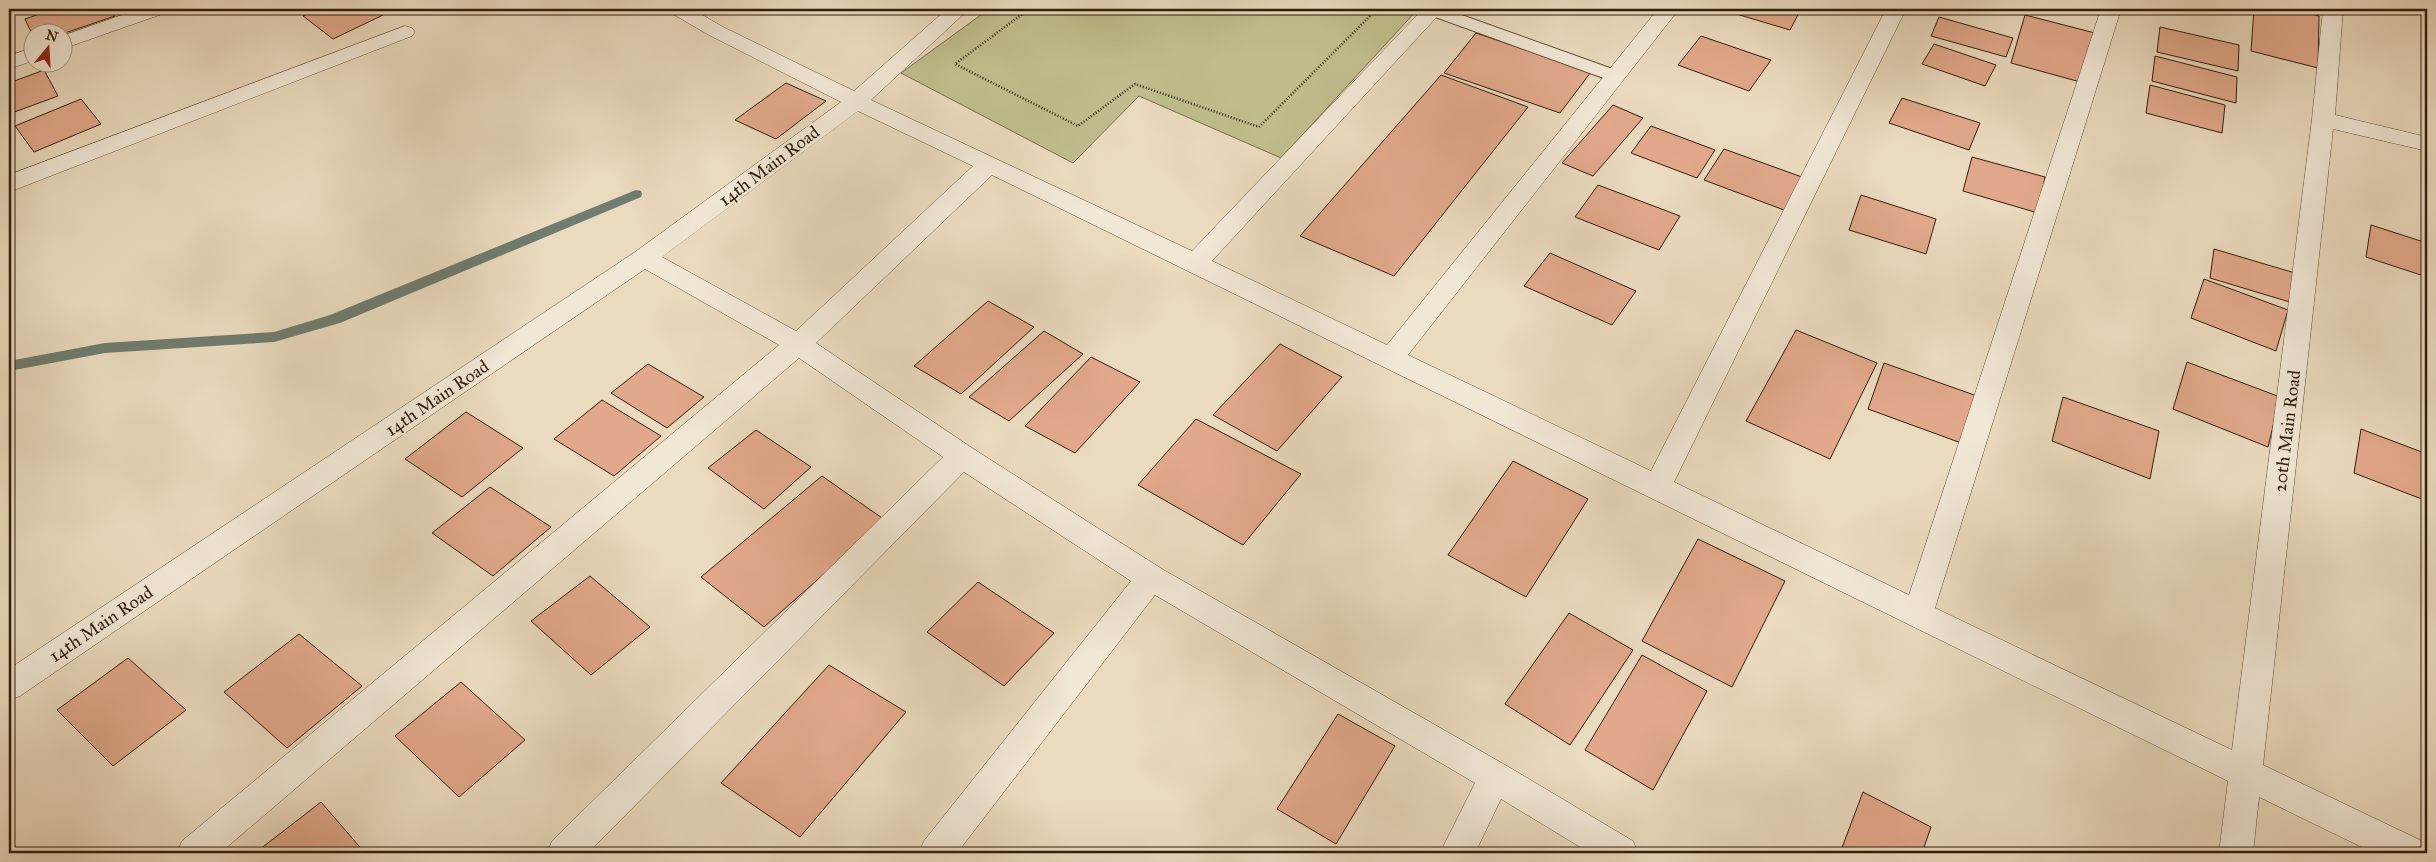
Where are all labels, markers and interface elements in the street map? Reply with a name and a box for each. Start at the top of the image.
north arrow [22,22,72,72]
text: N [44,26,60,46]
street label: 14th Main Road [714,121,824,211]
street label: 14th Main Road [381,355,493,441]
street label: 20th Main Road [2269,369,2305,493]
street label: 14th Main Road [45,581,157,667]

